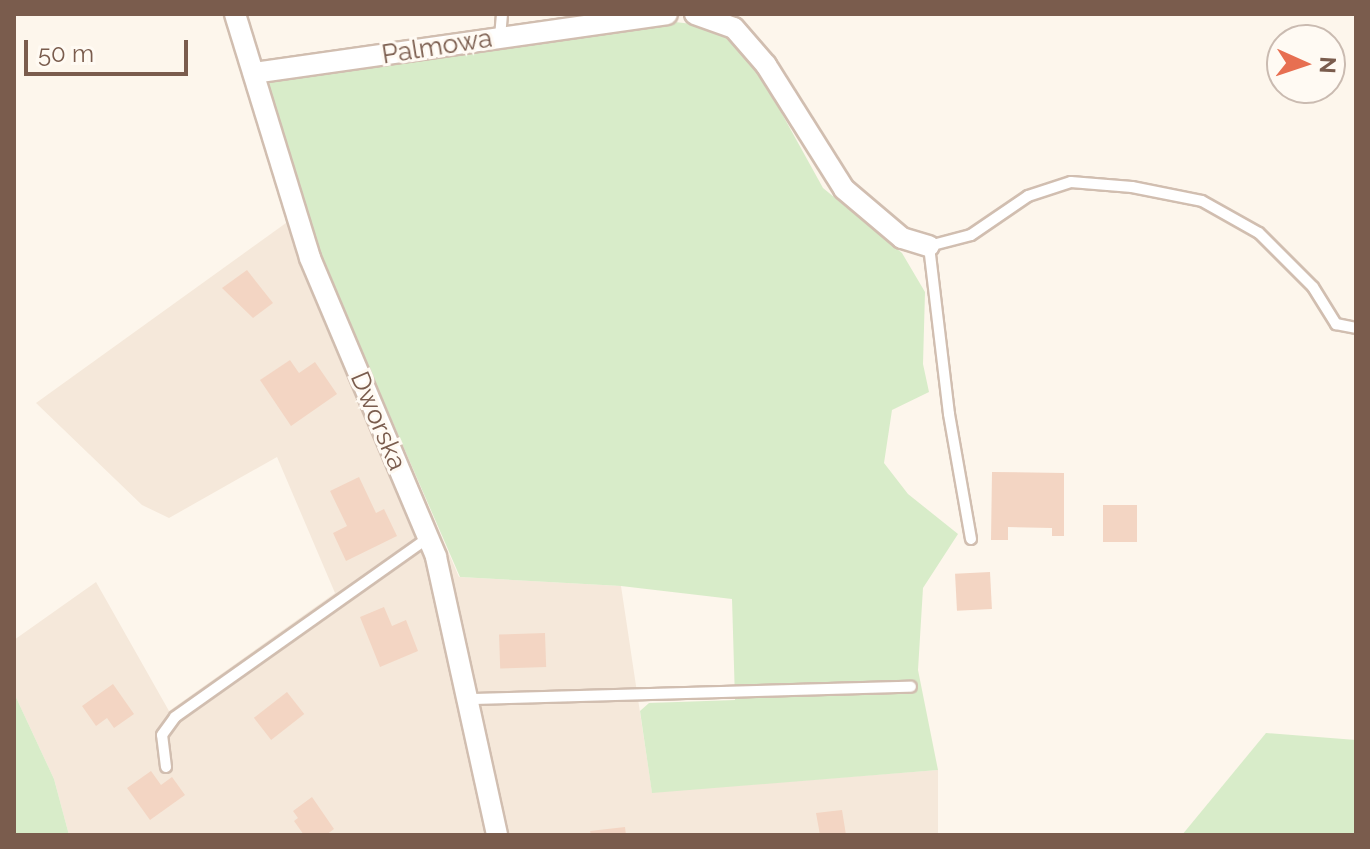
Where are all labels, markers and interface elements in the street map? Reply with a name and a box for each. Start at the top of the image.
street label: Palmowa [380,23,494,71]
scale bar [28,24,192,74]
north arrow [1266,24,1346,104]
text: 50 m [38,39,94,68]
text: N [1315,56,1341,74]
street label: Dworska [343,367,413,475]

